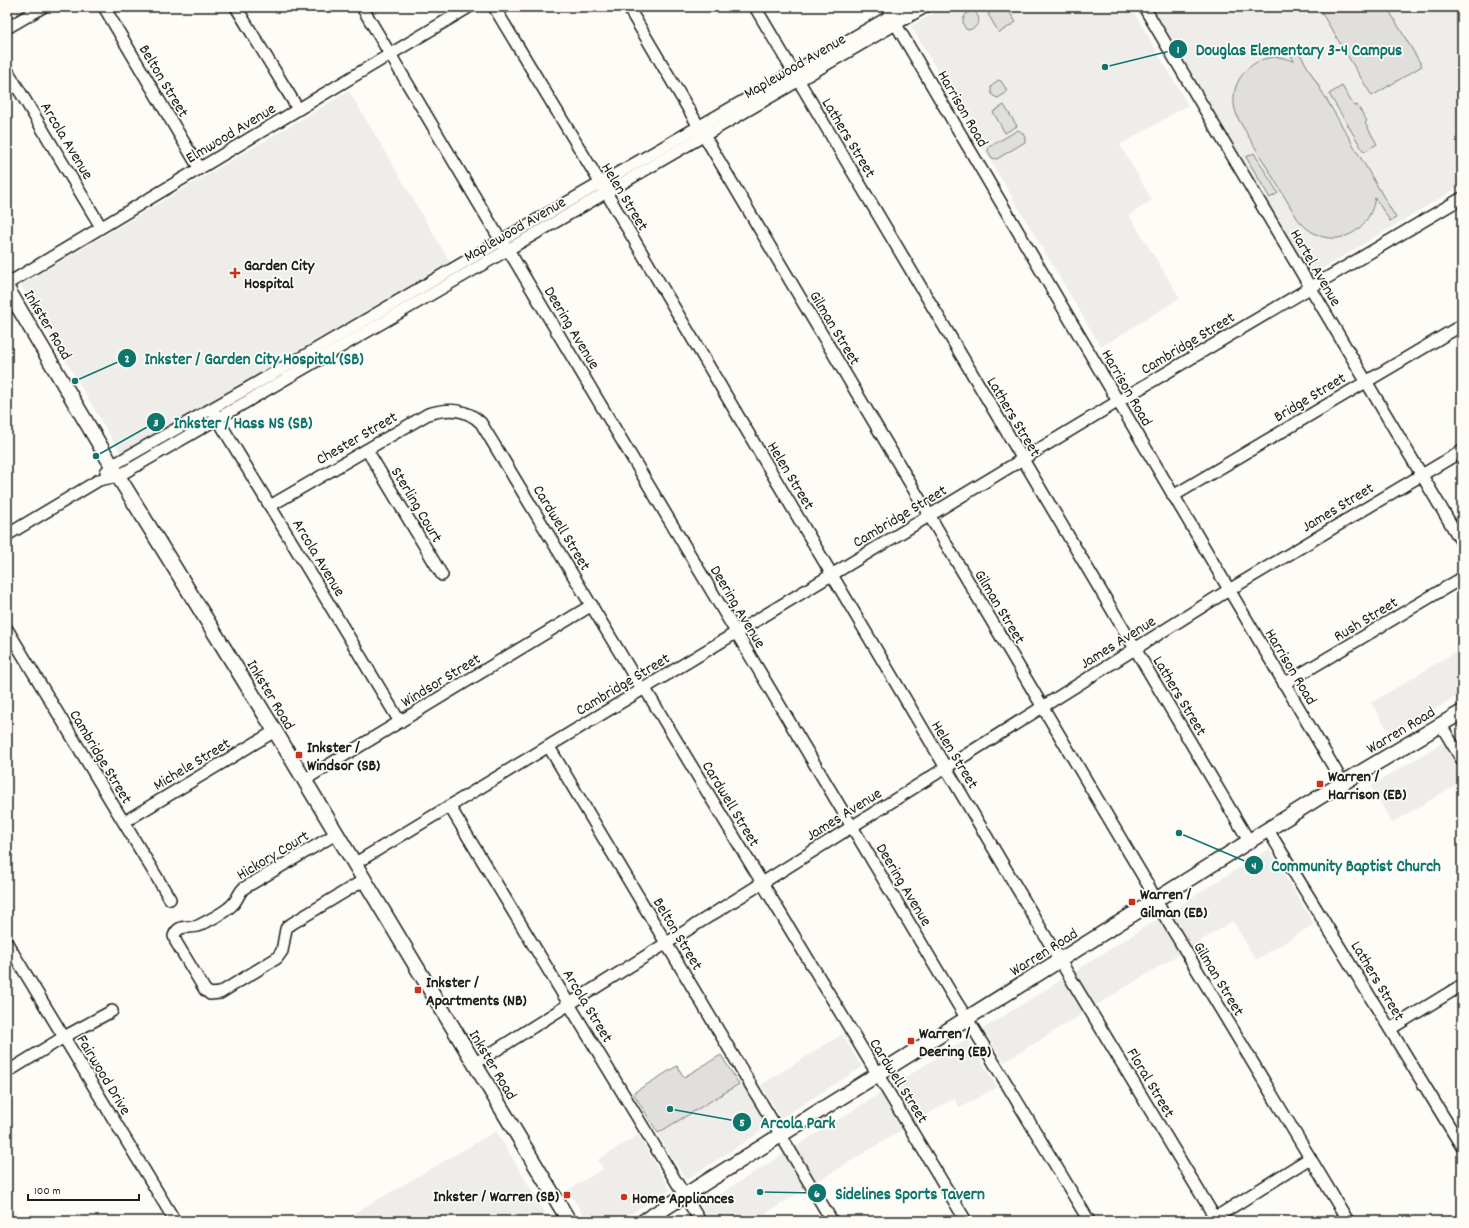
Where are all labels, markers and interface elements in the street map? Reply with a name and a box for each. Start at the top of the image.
street label: Maplewood Avenue [740,29,851,106]
callout: Douglas Elementary 3-4 Campus [1168,35,1411,64]
street label: Belton Street [132,40,194,122]
text: Douglas Elementary 3-4 Campus [1196,40,1402,64]
text: 1 [1177,42,1180,59]
street label: Harrison Road [931,67,993,152]
street label: Lathers Street [815,94,881,183]
street label: Arcola Avenue [34,98,98,184]
street label: Elmwood Avenue [182,98,281,170]
street label: Helen Street [594,159,653,236]
street label: Maplewood Avenue [460,192,571,269]
street label: Hartel Avenue [1283,225,1346,311]
place label: Garden City Hospital [244,255,316,296]
marker: Garden City Hospital [229,267,241,279]
street label: Deering Avenue [537,282,605,374]
street label: Inkster Road [17,286,77,365]
street label: Gilman Street [803,287,865,370]
street label: Cambridge Street [1137,307,1240,381]
callout: Inkster / Garden City Hospital (SB) [117,344,372,373]
street label: Harrison Road [1095,346,1157,431]
text: Inkster / Garden City Hospital (SB) [144,349,364,373]
text: 2 [124,351,130,368]
street label: Bridge Street [1270,367,1351,429]
street label: Lathers Street [980,373,1046,462]
street label: Chester Street [312,407,402,472]
callout: Inkster / Hass NS (SB) [146,408,320,437]
text: Inkster / Hass NS (SB) [174,413,313,437]
text: 3 [153,415,159,432]
street label: Helen Street [760,438,819,515]
street label: Sterling Court [384,463,448,548]
street label: James Street [1298,477,1379,539]
street label: Cambridge Street [849,480,952,554]
street label: Cardwell Street [526,481,596,576]
street label: Arcola Avenue [286,515,350,601]
street label: Deering Avenue [703,561,771,653]
street label: Gilman Street [968,566,1030,649]
street label: Rush Street [1330,592,1403,648]
street label: James Avenue [1076,611,1161,676]
street label: Harrison Road [1258,625,1322,710]
street label: Windsor Street [397,648,486,714]
street label: Cambridge Street [572,648,675,722]
street label: Lathers Street [1146,652,1212,741]
street label: Inkster Road [240,656,300,735]
street label: Warren Road [1363,702,1440,761]
street label: Cambridge Street [63,706,137,809]
street label: Helen Street [924,717,983,794]
street label: Michele Street [149,733,235,797]
place label: Inkster / Windsor (SB) [307,737,380,778]
marker: Inkster / Windsor (SB) [294,750,304,760]
street label: Cardwell Street [695,757,765,852]
place label: Warren / Harrison (EB) [1328,766,1406,807]
marker: Warren / Harrison (EB) [1315,779,1325,789]
street label: James Avenue [802,783,887,848]
street label: Hickory Court [233,825,314,887]
street label: Deering Avenue [869,839,937,931]
callout: Community Baptist Church [1244,850,1449,879]
text: Community Baptist Church [1271,856,1441,880]
text: 4 [1252,858,1257,875]
place label: Warren / Gilman (EB) [1140,884,1207,925]
street label: Belton Street [646,893,708,975]
marker: Warren / Gilman (EB) [1127,897,1137,907]
street label: Warren Road [1006,923,1083,983]
street label: Lathers Street [1344,937,1410,1026]
street label: Gilman Street [1187,938,1249,1021]
street label: Arcola Street [556,965,618,1047]
place label: Inkster / Apartments (NB) [426,972,527,1013]
marker: Inkster / Apartments (NB) [413,985,423,995]
place label: Warren / Deering (EB) [919,1023,991,1064]
street label: Inkster Road [462,1026,522,1105]
street label: Fairwood Drive [70,1031,136,1120]
street label: Cardwell Street [863,1034,933,1128]
marker: Warren / Deering (EB) [906,1036,916,1046]
street label: Floral Street [1120,1044,1180,1123]
callout: Arcola Park [732,1107,843,1136]
text: Arcola Park [761,1113,835,1137]
text: 5 [739,1115,745,1132]
scale bar [28,1176,139,1202]
callout: Sidelines Sports Tavern [807,1179,993,1208]
text: 100 m [34,1183,61,1200]
text: Sidelines Sports Tavern [835,1184,985,1208]
place label: Inkster / Warren (SB) [433,1186,559,1209]
text: 6 [814,1186,820,1203]
place label: Home Appliances [632,1188,735,1211]
marker: Inkster / Warren (SB) [562,1190,572,1200]
marker: Home Appliances [619,1192,629,1202]

